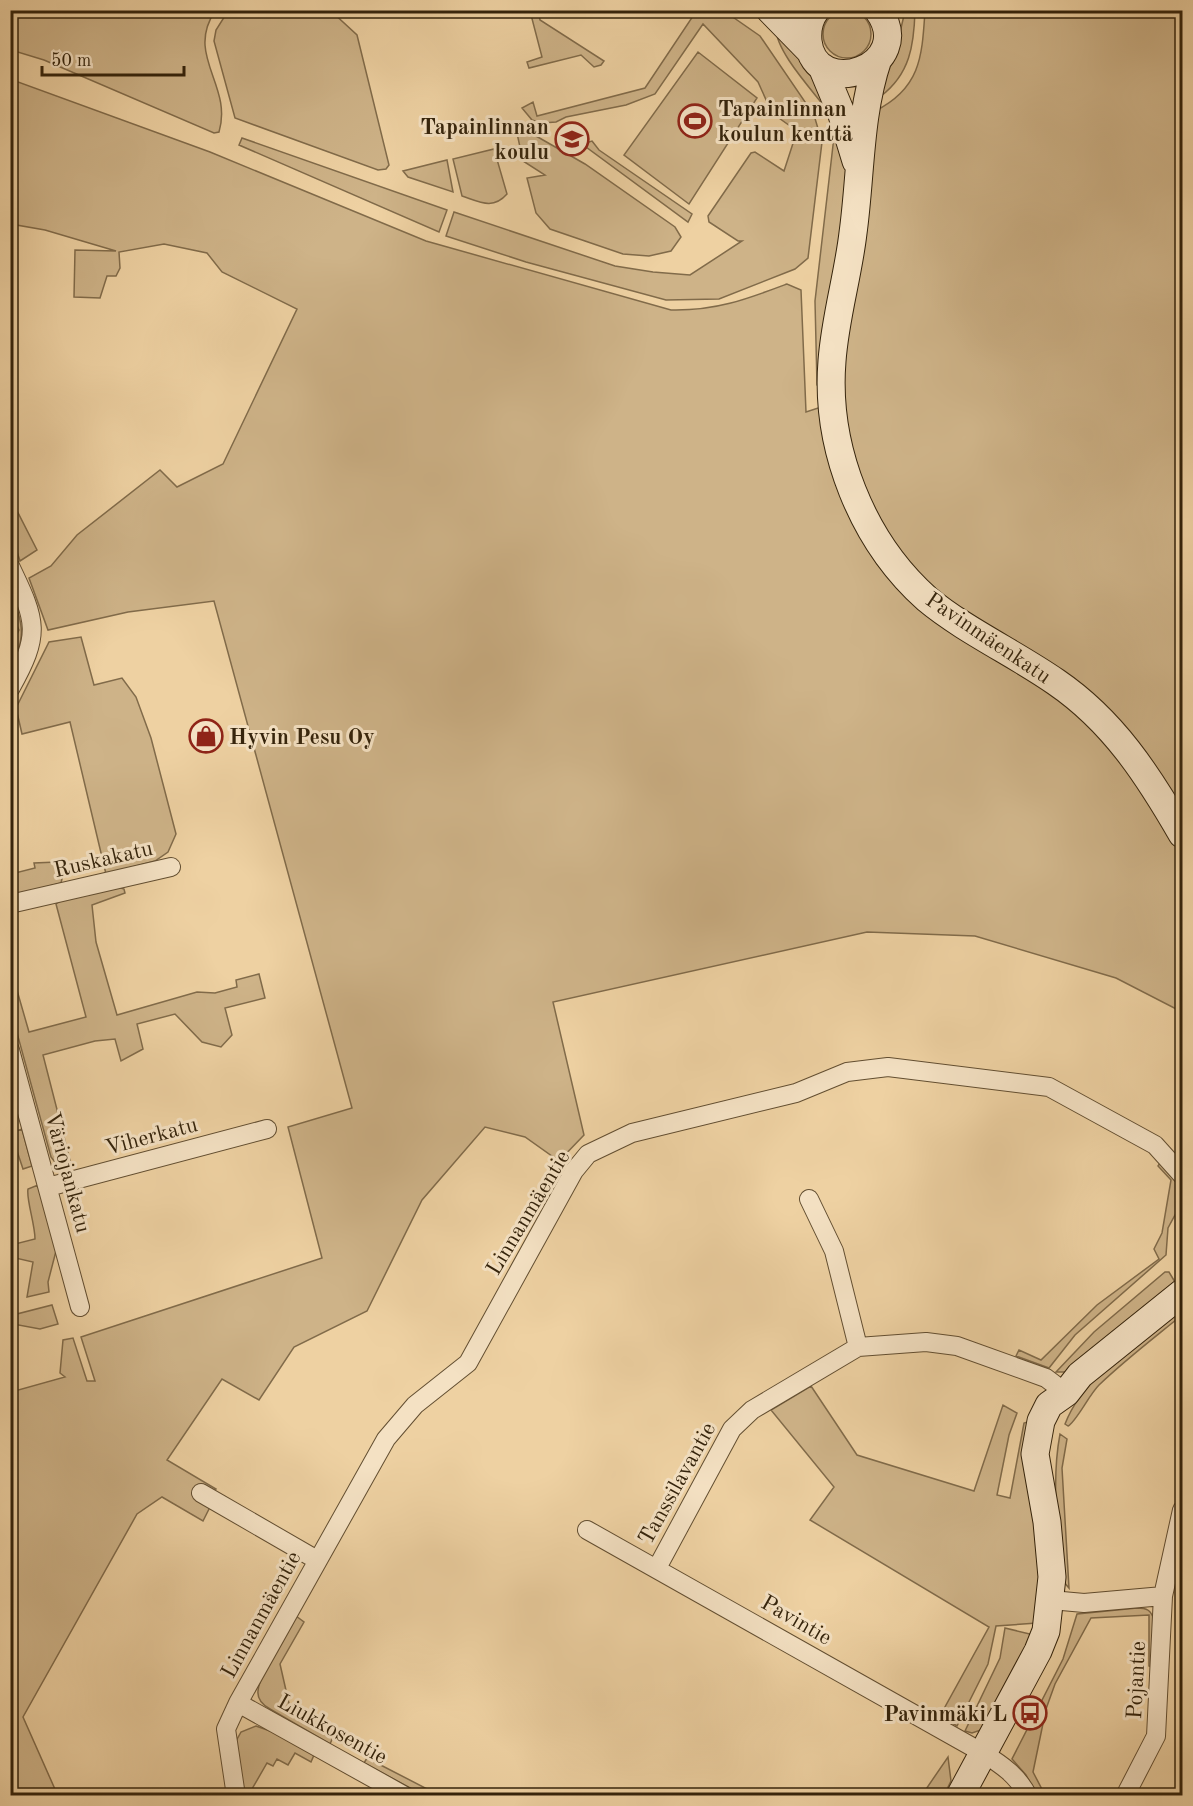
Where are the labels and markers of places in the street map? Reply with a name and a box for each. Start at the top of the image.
place label: Tapainlinnan koulun kenttä [718,99,853,146]
sports icon: Tapainlinnan koulun kenttä [677,103,713,139]
place label: Tapainlinnan koulu [420,117,549,164]
school or university icon: Tapainlinnan koulu [554,121,590,157]
shop icon: Hyvin Pesu Oy [188,718,224,754]
place label: Hyvin Pesu Oy [229,727,375,749]
bus stop icon: Pavinmäki L [1012,1695,1048,1731]
place label: Pavinmäki L [883,1704,1007,1726]

